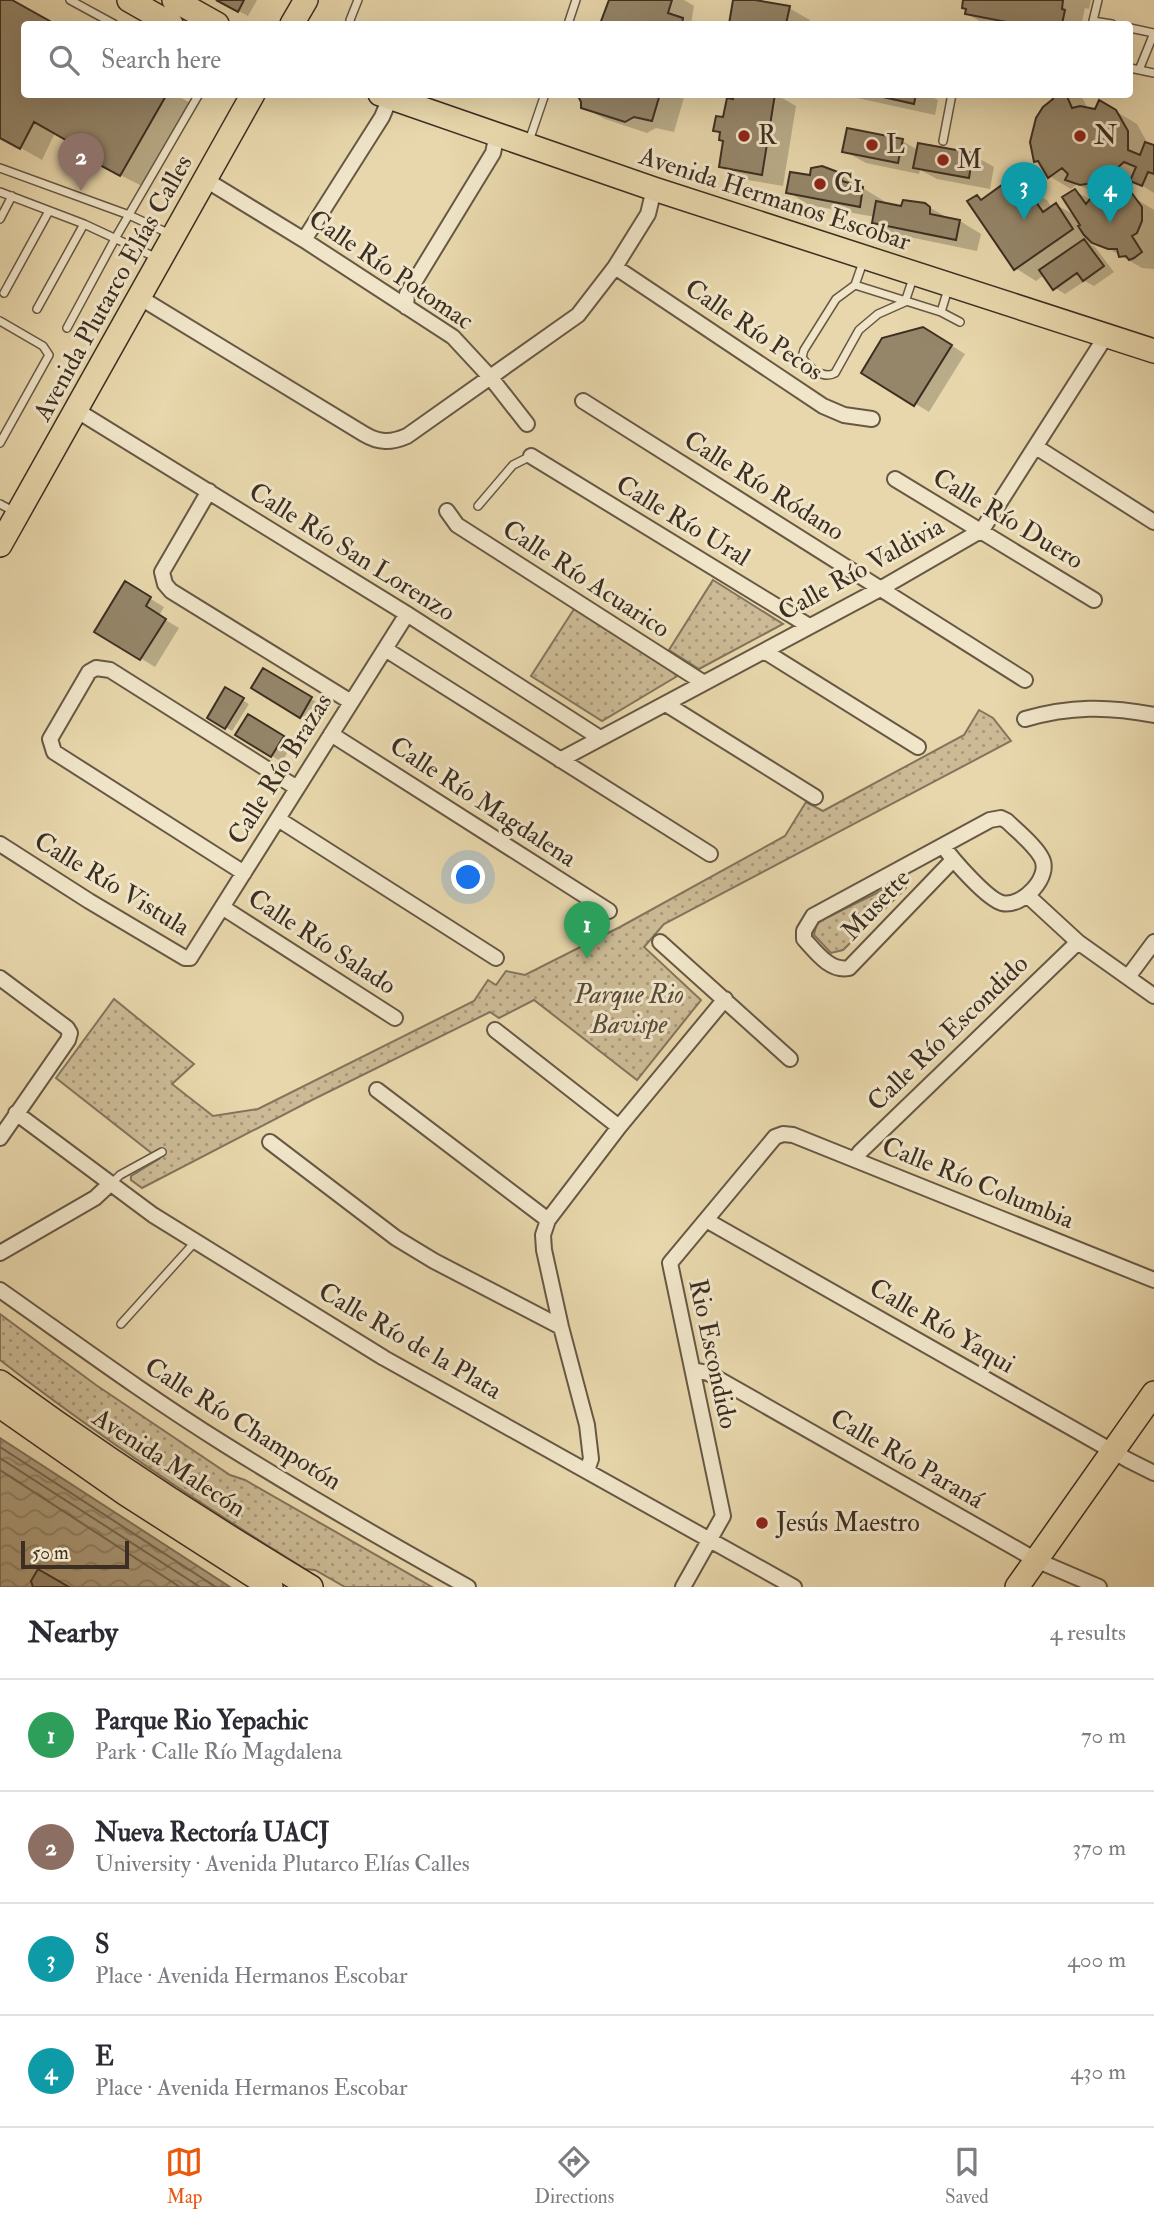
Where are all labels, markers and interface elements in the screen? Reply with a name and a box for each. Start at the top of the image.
search box [21,21,1133,98]
icon: search [45,41,83,79]
text: Search here [101,44,221,76]
place label: R [758,120,778,152]
place label: N [1094,120,1118,152]
marker: R [736,128,752,144]
marker: N [1072,128,1088,144]
place label: L [886,129,905,161]
pin: 2 [58,133,104,191]
marker: L [864,137,880,153]
street label: Avenida Hermanos Escobar [634,140,915,258]
place label: M [957,144,982,176]
street label: Avenida Plutarco Elías Calles [26,149,200,427]
marker: M [935,152,951,168]
pin: 3 [1001,162,1047,220]
pin: 4 [1087,165,1133,223]
place label: C1 [834,168,862,200]
marker: C1 [812,176,828,192]
street label: Calle Río Potomac [303,203,479,337]
street label: Calle Río Pecos [679,272,829,388]
street label: Calle Río Ródano [678,424,850,548]
street label: Calle Río Duero [927,461,1089,577]
street label: Calle Río Ural [610,468,756,574]
street label: Calle Río San Lorenzo [243,476,461,628]
street label: Calle Río Valdivia [773,510,950,628]
street label: Calle Río Acuarico [496,513,676,645]
street label: Calle Río Brazas [221,688,339,850]
street label: Calle Río Magdalena [384,730,583,874]
street label: Calle Río Vistula [28,825,196,943]
your location [451,860,485,894]
street label: Musette [835,863,917,947]
street label: Calle Río Salado [242,882,402,1002]
pin: 1 [564,901,610,959]
street label: Calle Río Escondido [861,948,1035,1118]
park label: Parque Rio Bavispe [573,979,684,1041]
street label: Calle Río Columbia [877,1130,1079,1236]
street label: Calle Río Yaqui [864,1271,1021,1381]
street label: Calle Río de la Plata [313,1276,508,1407]
street label: Rio Escondido [682,1276,744,1432]
street label: Calle Río Champotón [138,1351,347,1498]
street label: Avenida Malecón [86,1401,252,1524]
street label: Calle Río Paraná [824,1402,990,1516]
place label: Jesús Maestro [775,1507,920,1539]
marker: Jesús Maestro [754,1515,770,1531]
scale bar [21,1538,130,1570]
text: 50 m [32,1541,69,1565]
text: Nearby [28,1614,118,1651]
text: 4 results [1050,1618,1126,1647]
text: Parque Rio Yepachic [95,1705,308,1737]
text: 1 [47,1721,55,1750]
text: 70 m [1081,1721,1126,1750]
text: Park · Calle Río Magdalena [95,1737,342,1766]
text: Nueva Rectoría UACJ [95,1817,329,1849]
text: 2 [45,1833,57,1862]
text: 370 m [1072,1833,1126,1862]
text: University · Avenida Plutarco Elías Calles [95,1849,470,1878]
text: S [95,1929,109,1961]
text: 3 [47,1945,55,1974]
text: 400 m [1067,1945,1126,1974]
text: Place · Avenida Hermanos Escobar [95,1961,407,1990]
text: E [95,2041,114,2073]
text: 4 [45,2057,57,2086]
text: 430 m [1070,2057,1126,2086]
text: Place · Avenida Hermanos Escobar [95,2073,407,2102]
tab: Map [165,2143,203,2209]
tab: Directions [534,2143,614,2209]
tab: Saved [945,2143,989,2209]

